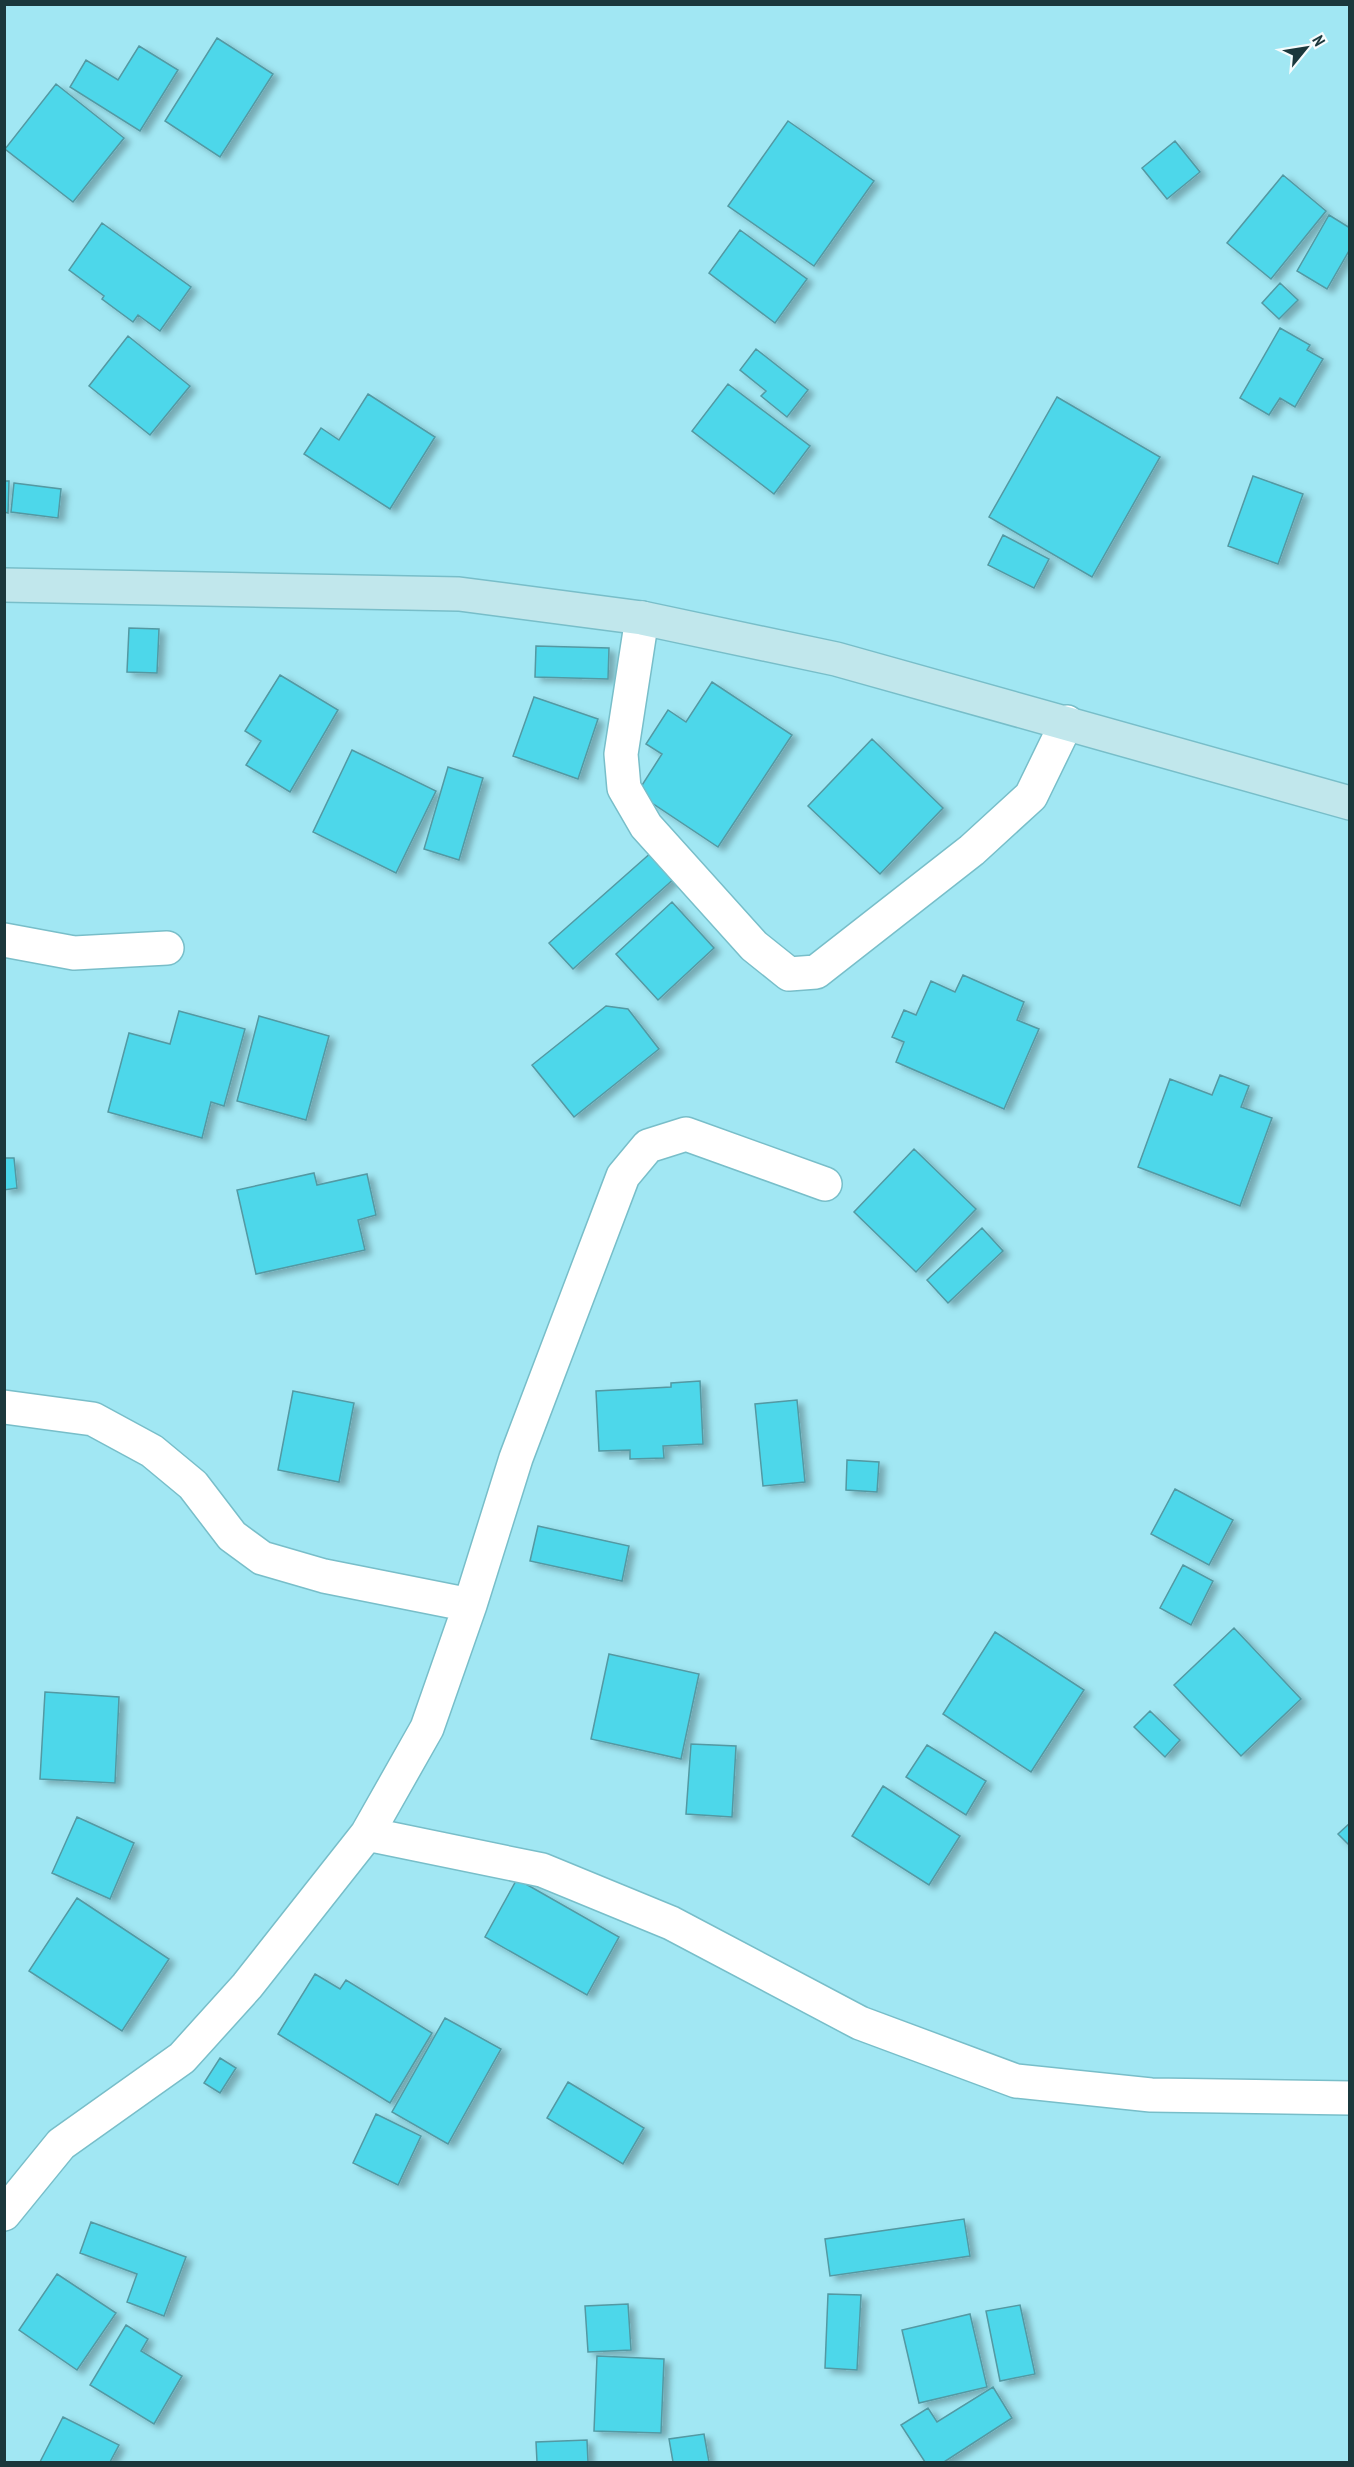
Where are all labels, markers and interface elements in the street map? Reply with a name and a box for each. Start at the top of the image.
north arrow [1276,18,1336,78]
text: N [1308,32,1330,49]

